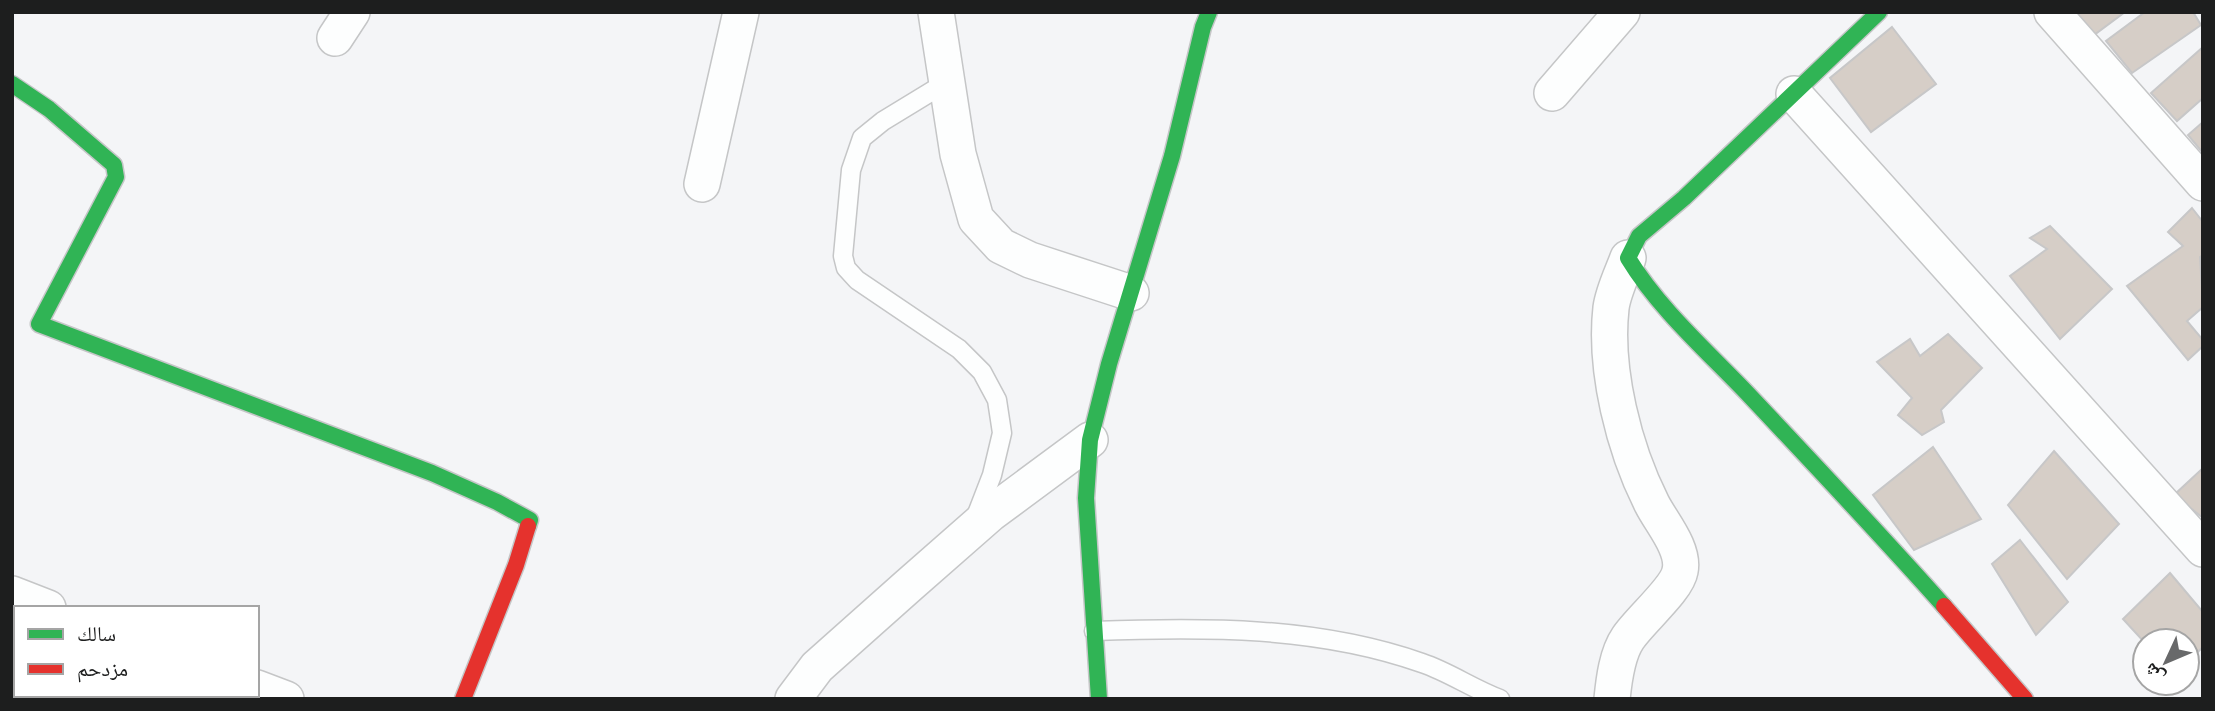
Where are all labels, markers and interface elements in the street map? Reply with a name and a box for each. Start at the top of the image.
legend [14,606,259,697]
text: سالك [77,620,116,646]
north arrow [2131,627,2201,697]
text: مزدحم [77,655,128,683]
text: ش [2138,658,2169,689]

